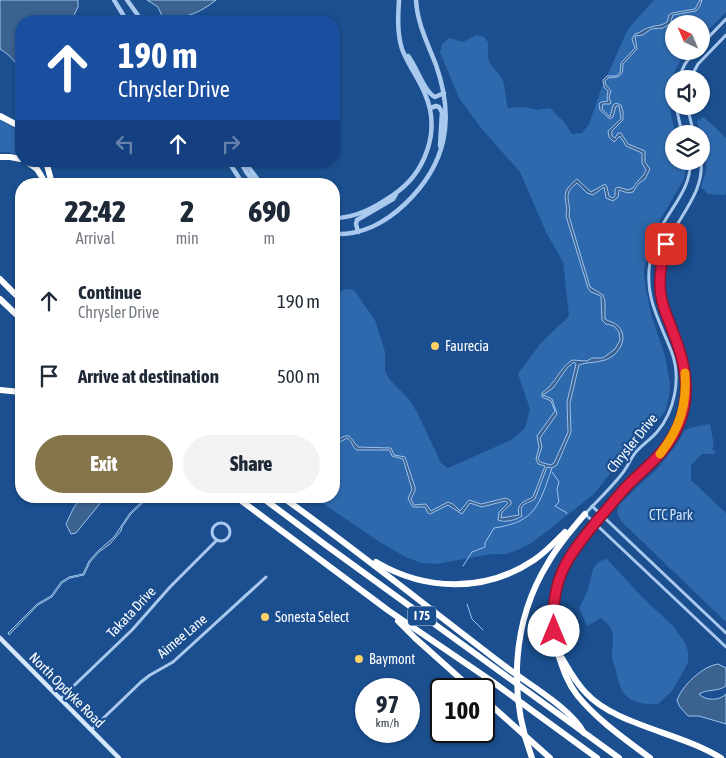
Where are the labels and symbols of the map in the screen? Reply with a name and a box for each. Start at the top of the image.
north arrow [665,15,710,60]
pin [645,223,687,265]
place label: Faurecia [445,338,489,354]
marker: Faurecia [429,340,441,352]
street label: Chrysler Drive [603,410,661,476]
park label: CTC Park [649,507,693,523]
street label: Takata Drive [103,583,159,641]
position arrow [527,604,579,656]
road number: I 75 [408,606,436,626]
place label: Sonesta Select [275,609,349,625]
street label: Aimee Lane [154,611,210,661]
marker: Sonesta Select [259,611,271,623]
street label: North Opdyke Road [26,649,108,731]
place label: Baymont [369,651,415,667]
marker: Baymont [353,653,365,665]
speed limit sign: 100 [430,678,495,743]

